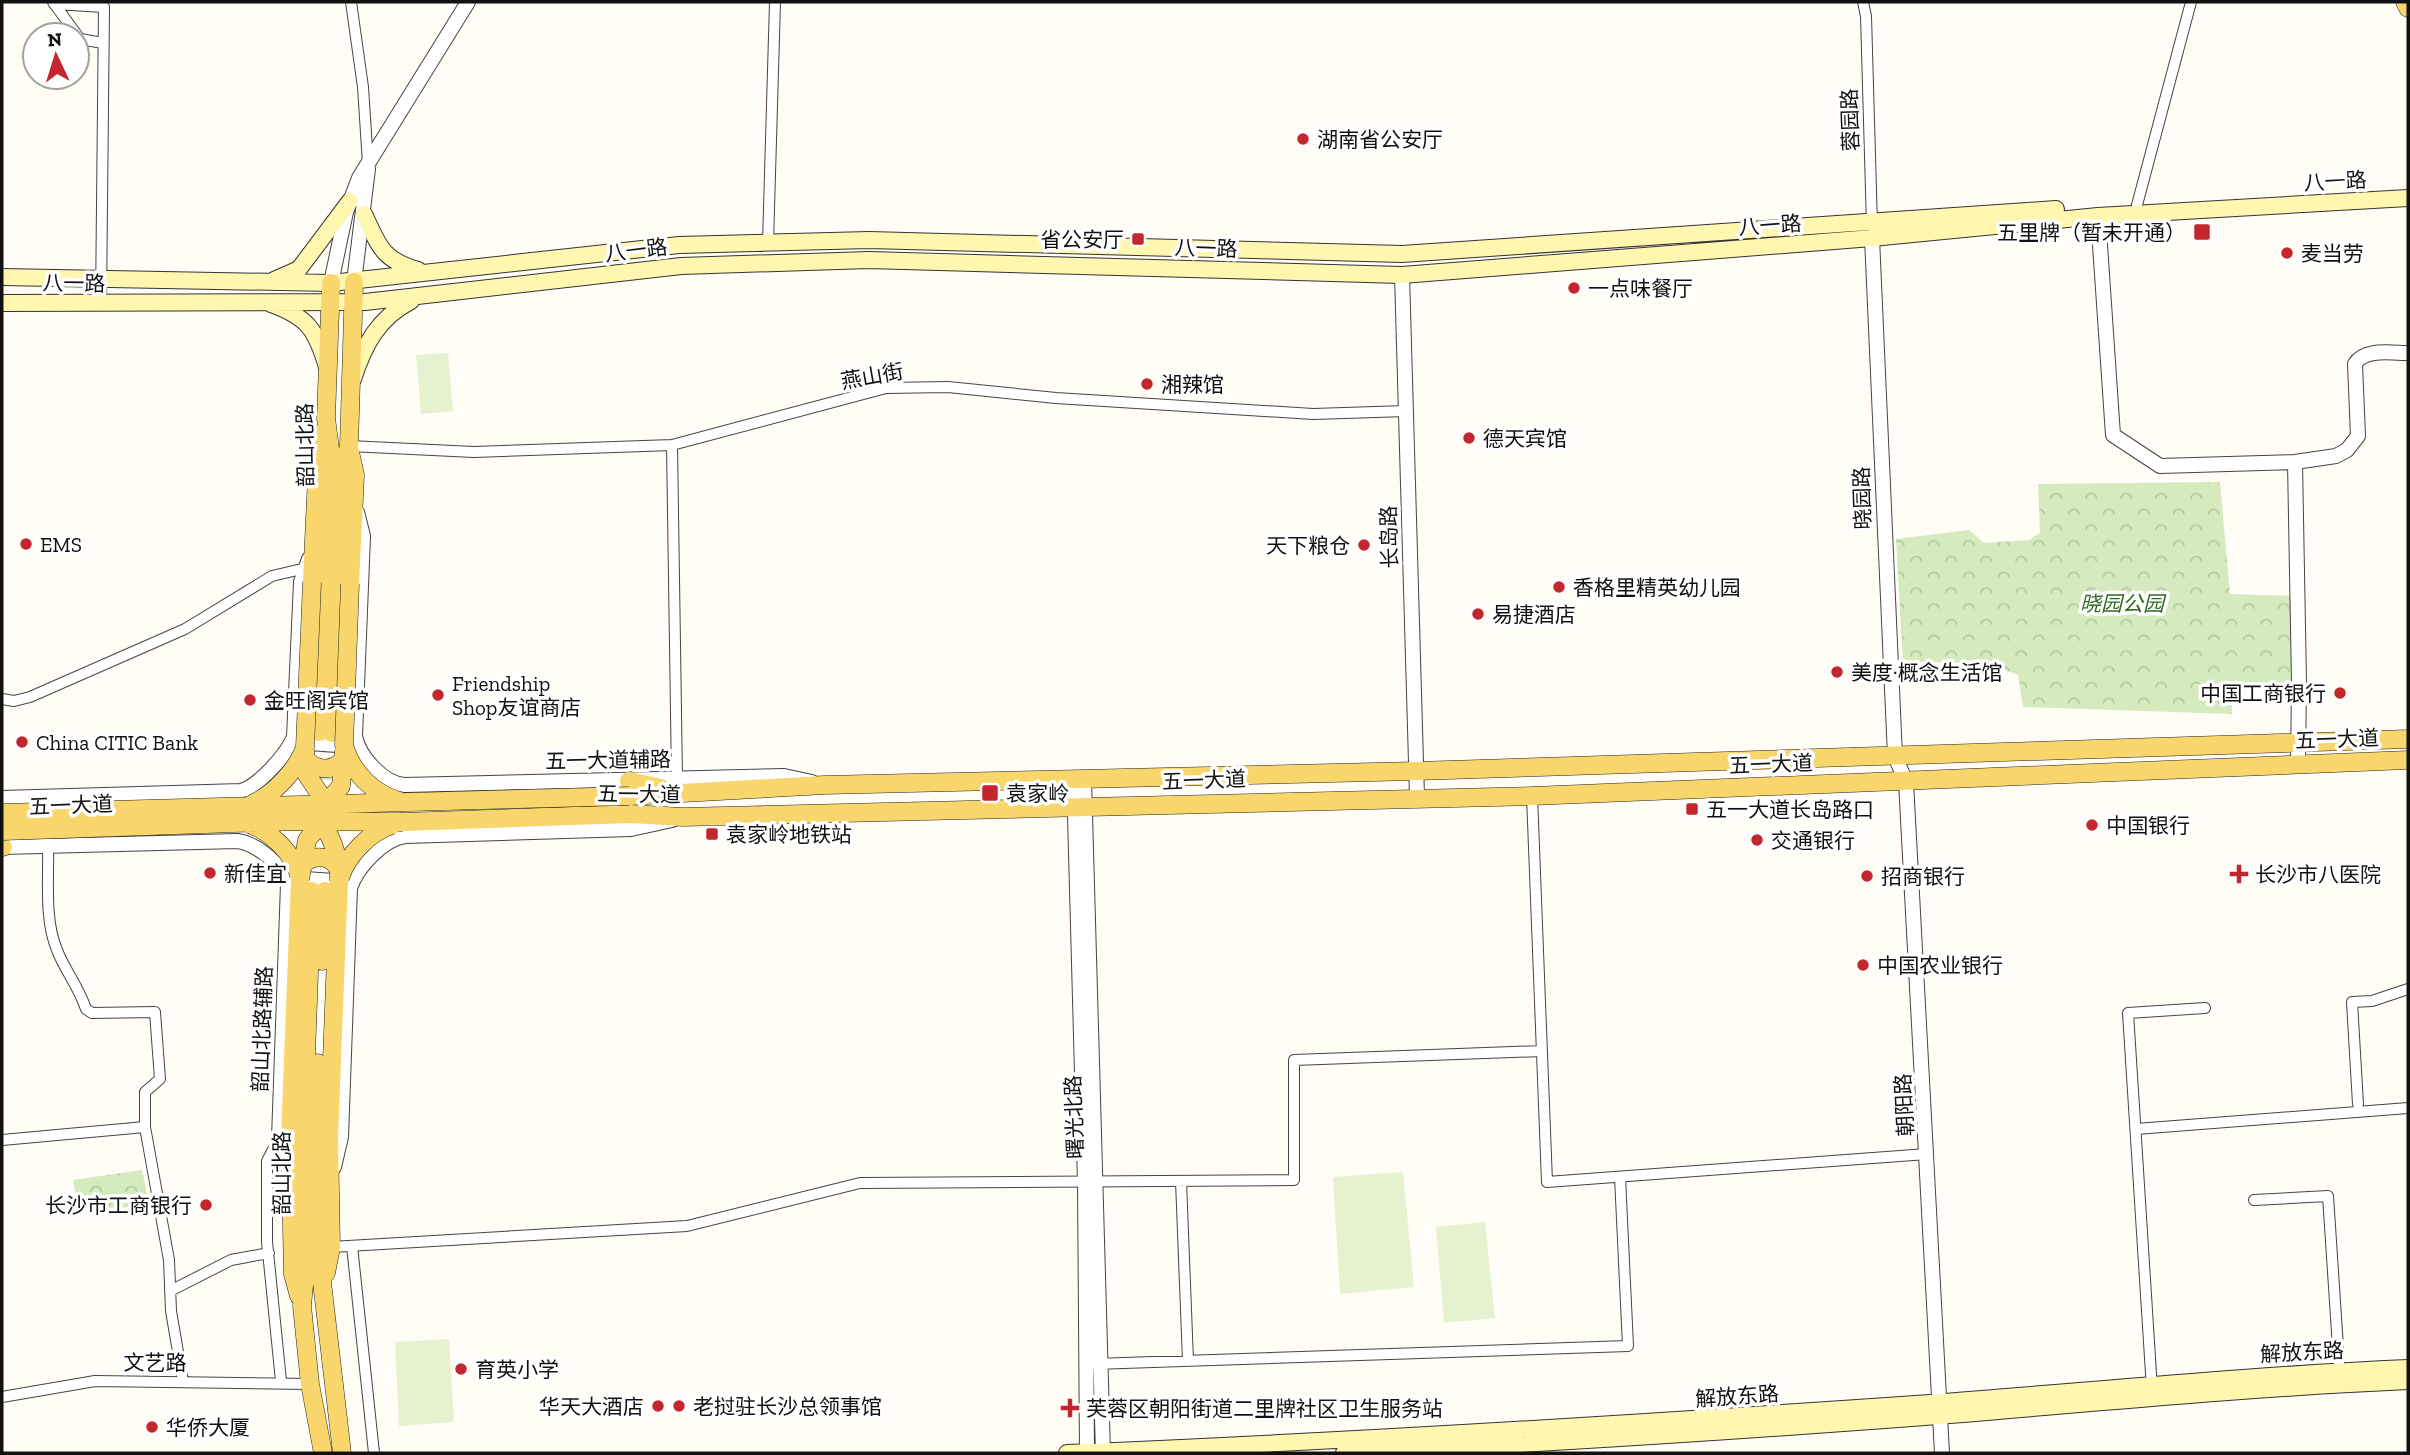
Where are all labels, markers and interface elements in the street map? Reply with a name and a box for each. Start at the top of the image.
north arrow [21,21,91,91]
text: N [47,28,63,52]
street label: 蓉园路 [1836,88,1864,152]
place label: 湖南省公安厅 [1317,127,1443,152]
marker: 湖南省公安厅 [1295,131,1311,147]
street label: 八一路 [2303,167,2367,195]
street label: 八一路 [1738,210,1802,240]
place label: 五里牌（暂未开通） [1997,220,2186,245]
marker: 五里牌（暂未开通） [2192,222,2212,242]
place label: 省公安厅 [1040,227,1124,252]
marker: 省公安厅 [1130,231,1146,247]
street label: 八一路 [603,234,669,266]
street label: 八一路 [1174,234,1238,262]
place label: 麦当劳 [2301,241,2364,266]
marker: 麦当劳 [2279,245,2295,261]
street label: 八一路 [42,270,106,296]
place label: 一点味餐厅 [1588,276,1693,301]
marker: 一点味餐厅 [1566,280,1582,296]
street label: 燕山街 [839,358,905,394]
place label: 湘辣馆 [1161,372,1224,397]
marker: 湘辣馆 [1139,376,1155,392]
street label: 韶山北路 [292,403,318,487]
place label: 德天宾馆 [1483,426,1567,451]
marker: 德天宾馆 [1461,430,1477,446]
street label: 晓园路 [1848,466,1876,530]
street label: 长岛路 [1375,505,1403,569]
place label: EMS [40,532,82,557]
place label: 天下粮仓 [1266,533,1350,558]
marker: EMS [18,536,34,552]
marker: 天下粮仓 [1356,537,1372,553]
place label: 香格里精英幼儿园 [1573,575,1741,600]
marker: 香格里精英幼儿园 [1551,579,1567,595]
park label: 晓园公园 [2080,591,2167,616]
place label: 易捷酒店 [1492,602,1576,627]
marker: 易捷酒店 [1470,606,1486,622]
place label: 美度·概念生活馆 [1851,660,2003,685]
marker: 美度·概念生活馆 [1829,664,1845,680]
place label: Friendship Shop友谊商店 [452,671,581,720]
place label: 中国工商银行 [2200,681,2326,706]
marker: 中国工商银行 [2332,685,2348,701]
marker: Friendship Shop友谊商店 [430,687,446,703]
place label: 金旺阁宾馆 [264,688,369,713]
marker: 金旺阁宾馆 [242,692,258,708]
street label: 五一大道 [2295,725,2379,753]
place label: China CITIC Bank [36,730,198,755]
marker: China CITIC Bank [14,734,30,750]
street label: 五一大道辅路 [545,746,671,774]
street label: 五一大道 [1729,750,1813,778]
street label: 五一大道 [1162,766,1246,794]
street label: 五一大道 [597,781,681,807]
place label: 袁家岭 [1006,781,1069,806]
marker: 袁家岭 [980,783,1000,803]
street label: 五一大道 [29,791,113,819]
place label: 五一大道长岛路口 [1706,797,1874,822]
marker: 五一大道长岛路口 [1684,801,1700,817]
place label: 中国银行 [2106,813,2190,838]
marker: 中国银行 [2084,817,2100,833]
place label: 袁家岭地铁站 [726,822,852,847]
marker: 袁家岭地铁站 [704,826,720,842]
place label: 交通银行 [1771,828,1855,853]
marker: 交通银行 [1749,832,1765,848]
place label: 新佳宜 [224,861,287,886]
place label: 长沙市八医院 [2255,862,2381,887]
place label: 招商银行 [1881,864,1965,889]
marker: 长沙市八医院 [2229,864,2249,884]
marker: 新佳宜 [202,865,218,881]
marker: 招商银行 [1859,868,1875,884]
place label: 中国农业银行 [1877,953,2003,978]
marker: 中国农业银行 [1855,957,1871,973]
street label: 韶山北路辅路 [247,966,277,1092]
street label: 朝阳路 [1890,1073,1918,1137]
street label: 曙光北路 [1060,1075,1088,1159]
street label: 韶山北路 [269,1131,294,1215]
place label: 长沙市工商银行 [45,1193,192,1218]
marker: 长沙市工商银行 [198,1197,214,1213]
street label: 解放东路 [2259,1337,2345,1367]
street label: 文艺路 [124,1350,187,1375]
place label: 育英小学 [475,1357,559,1382]
marker: 育英小学 [453,1361,469,1377]
street label: 解放东路 [1694,1381,1780,1411]
place label: 华天大酒店 [539,1394,644,1419]
place label: 老挝驻长沙总领事馆 [693,1394,882,1419]
place label: 芙蓉区朝阳街道二里牌社区卫生服务站 [1086,1396,1443,1421]
marker: 华天大酒店 [650,1398,666,1414]
marker: 老挝驻长沙总领事馆 [671,1398,687,1414]
marker: 芙蓉区朝阳街道二里牌社区卫生服务站 [1060,1398,1080,1418]
place label: 华侨大厦 [166,1415,250,1440]
marker: 华侨大厦 [144,1419,160,1435]

